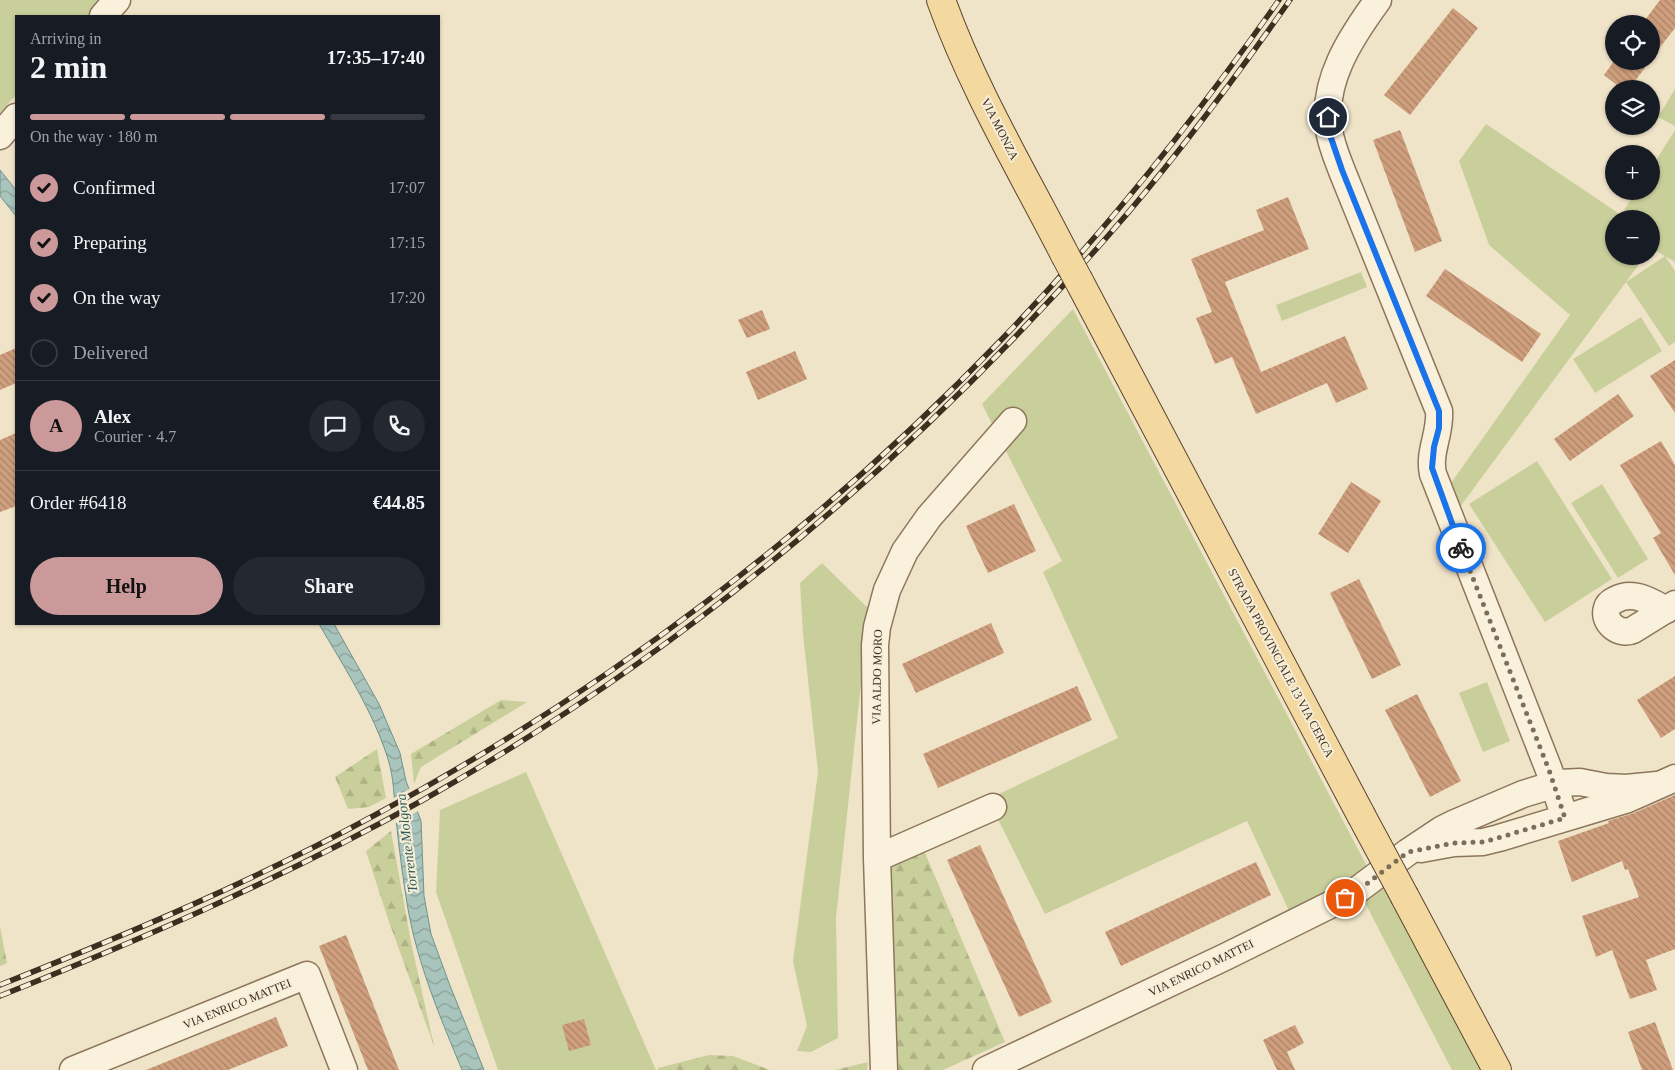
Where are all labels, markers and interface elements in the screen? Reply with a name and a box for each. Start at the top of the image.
map controls [1605,15,1660,265]
button: locate [1605,15,1660,70]
text: Arriving in [30,30,102,47]
text: 17:35–17:40 [327,47,425,68]
text: 2 min [30,49,107,85]
button: layers [1605,80,1660,135]
street label: VIA MONZA [978,96,1022,163]
pin [1307,96,1349,138]
icon: home [1314,103,1342,131]
text: On the way · 180 m [30,128,158,145]
button: + [1605,145,1660,200]
icon: check [30,174,58,202]
text: Confirmed [73,177,155,198]
text: 17:07 [389,179,425,196]
button: − [1605,210,1660,265]
icon: check [30,229,58,257]
text: Preparing [73,232,147,253]
text: 17:15 [389,234,425,251]
icon: check [30,284,58,312]
text: On the way [73,287,161,308]
text: 17:20 [389,289,425,306]
text: Delivered [73,342,148,363]
button: chat [309,400,361,452]
button: phone [373,400,425,452]
text: Alex [94,406,131,427]
text: A [49,415,63,436]
text: Courier · 4.7 [94,428,176,445]
text: Order #6418 [30,492,127,513]
text: €44.85 [373,492,425,513]
courier [1436,523,1486,573]
icon: bike [1447,534,1475,562]
button: Help [30,557,223,615]
button: Share [233,557,425,615]
street label: STRADA PROVINCIALE 13 VIA CERCA [1225,566,1337,760]
street label: VIA ALDO MORO [869,629,885,725]
water label: Torrente Molgora [393,793,421,893]
pin [1324,877,1366,919]
icon: bag [1331,884,1359,912]
street label: VIA ENRICO MATTEI [1146,936,1256,1000]
street label: VIA ENRICO MATTEI [181,976,293,1032]

